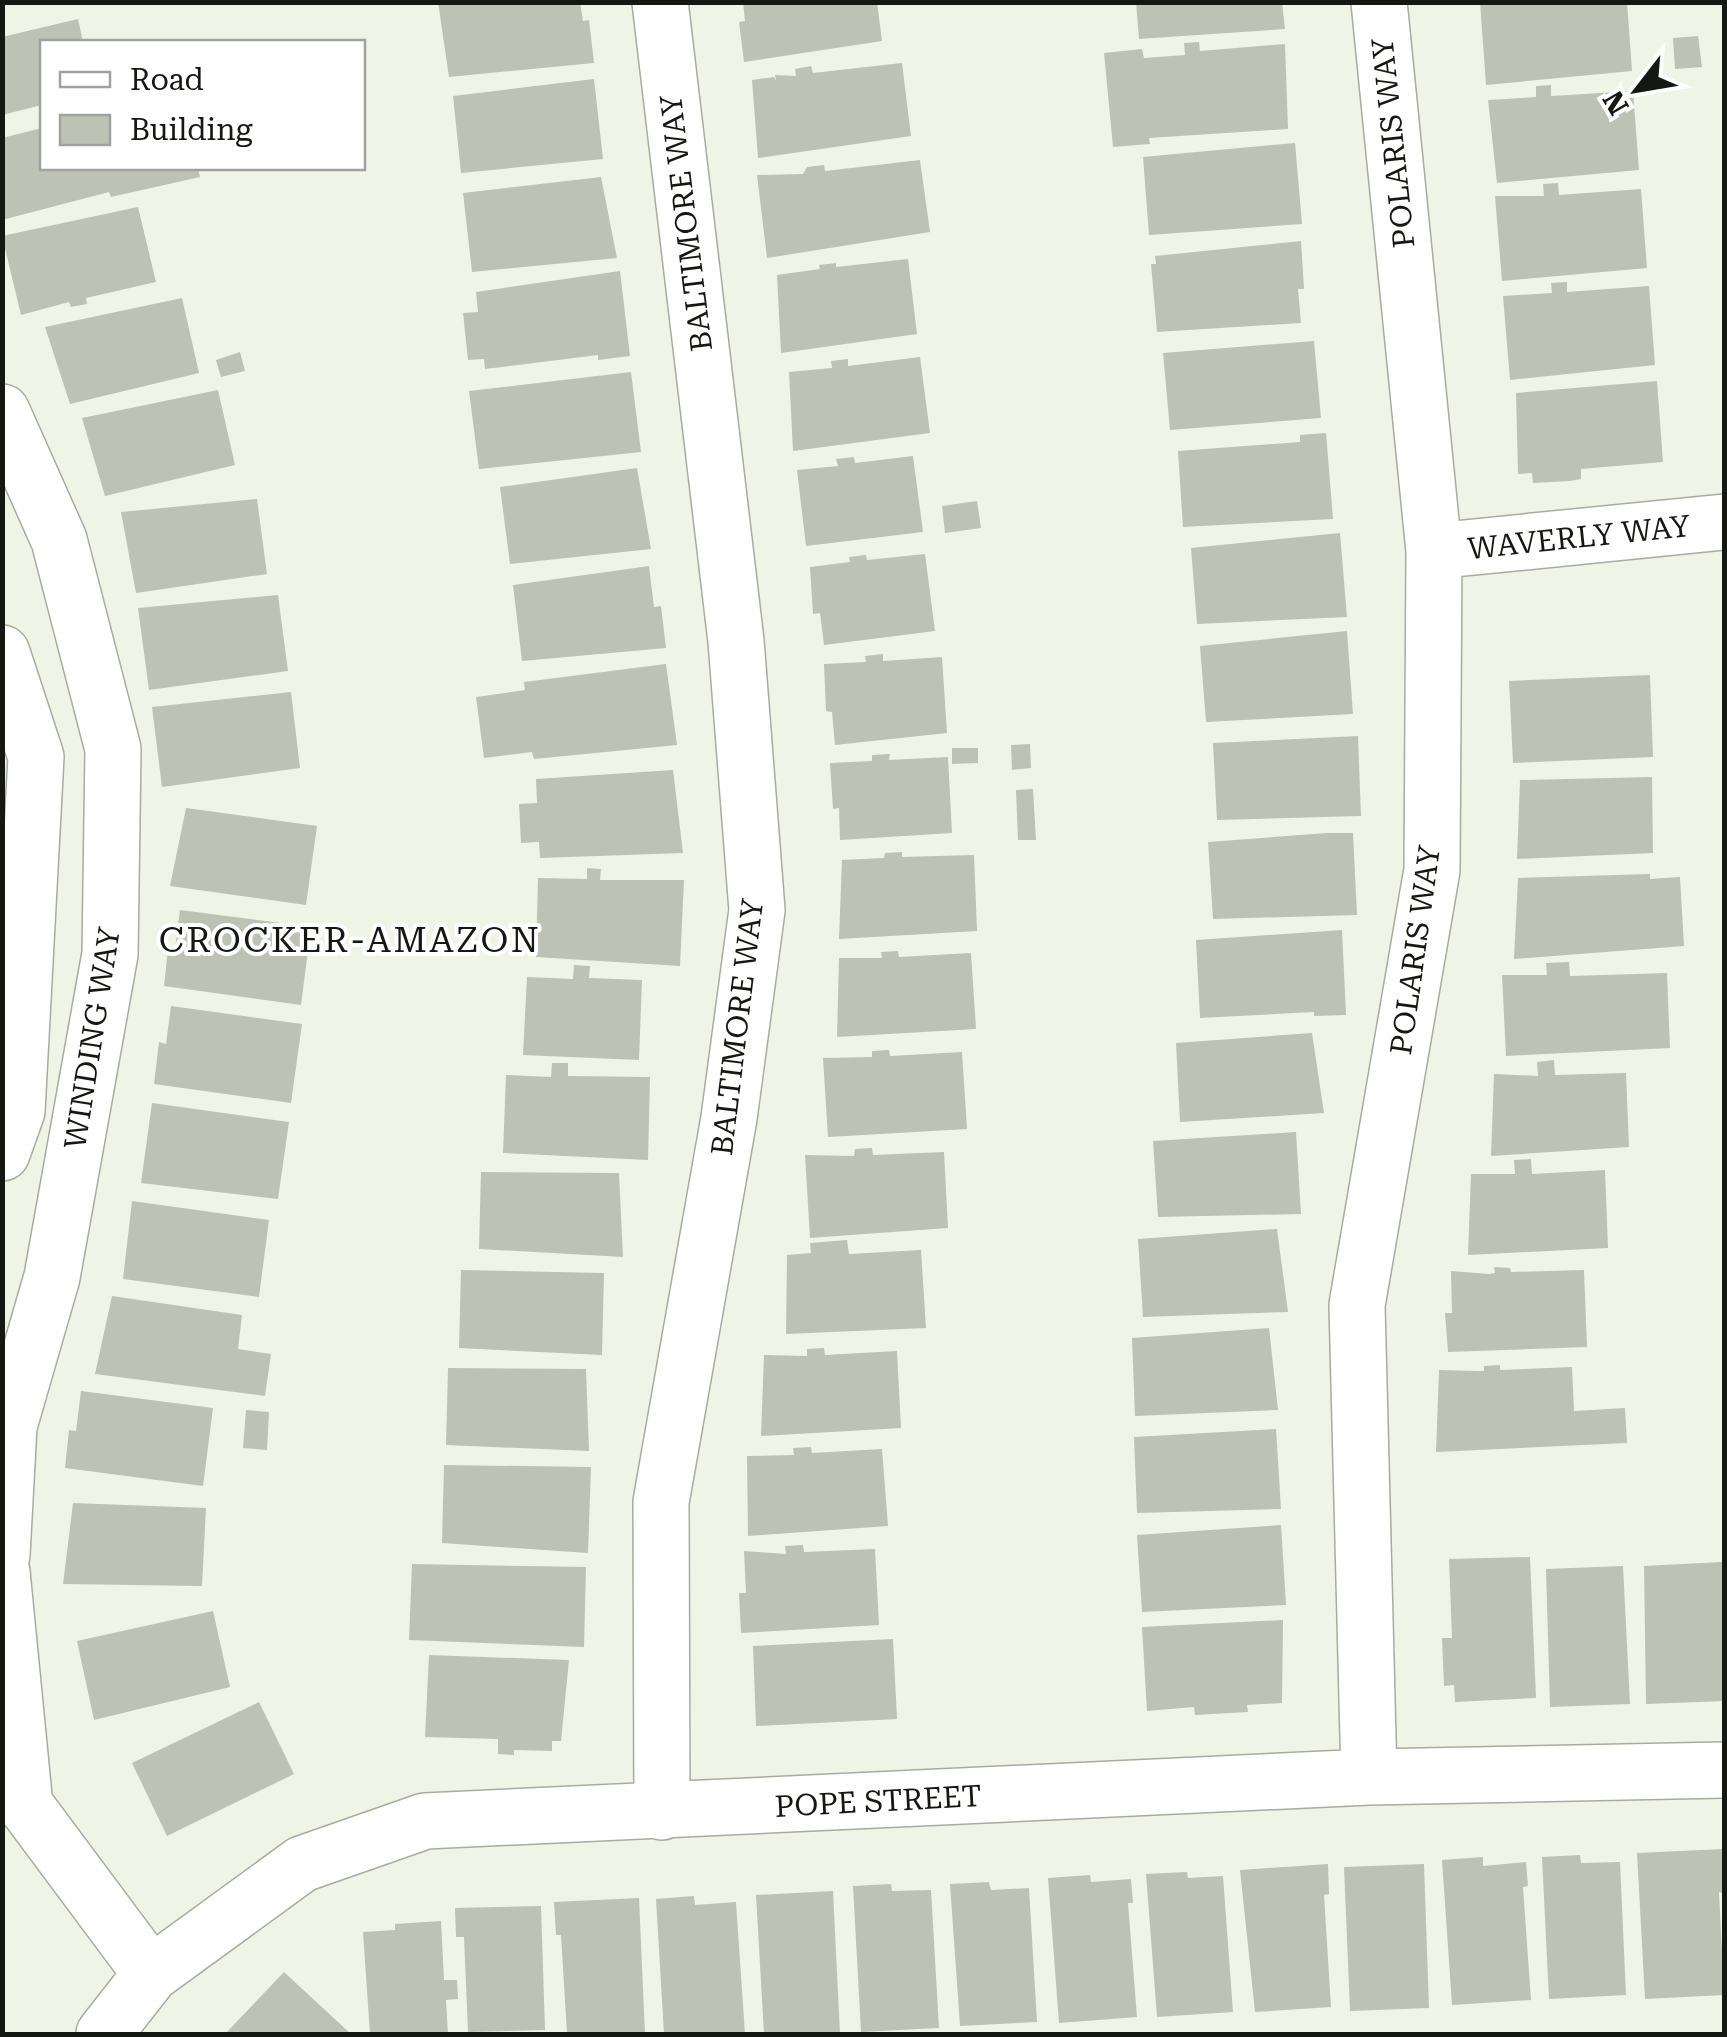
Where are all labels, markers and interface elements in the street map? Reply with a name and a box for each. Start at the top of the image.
street label: POLARIS WAY [1365,36,1421,250]
legend [40,40,365,170]
north arrow [1587,40,1687,140]
text: Road [130,62,204,97]
text: N [1596,85,1636,120]
street label: BALTIMORE WAY [653,92,719,353]
text: Building [130,112,253,147]
street label: WAVERLY WAY [1466,508,1693,566]
street label: POLARIS WAY [1383,843,1447,1057]
street label: BALTIMORE WAY [704,896,770,1157]
district label: CROCKER-AMAZON [159,920,541,961]
street label: WINDING WAY [57,924,127,1151]
street label: POPE STREET [774,1778,982,1824]

